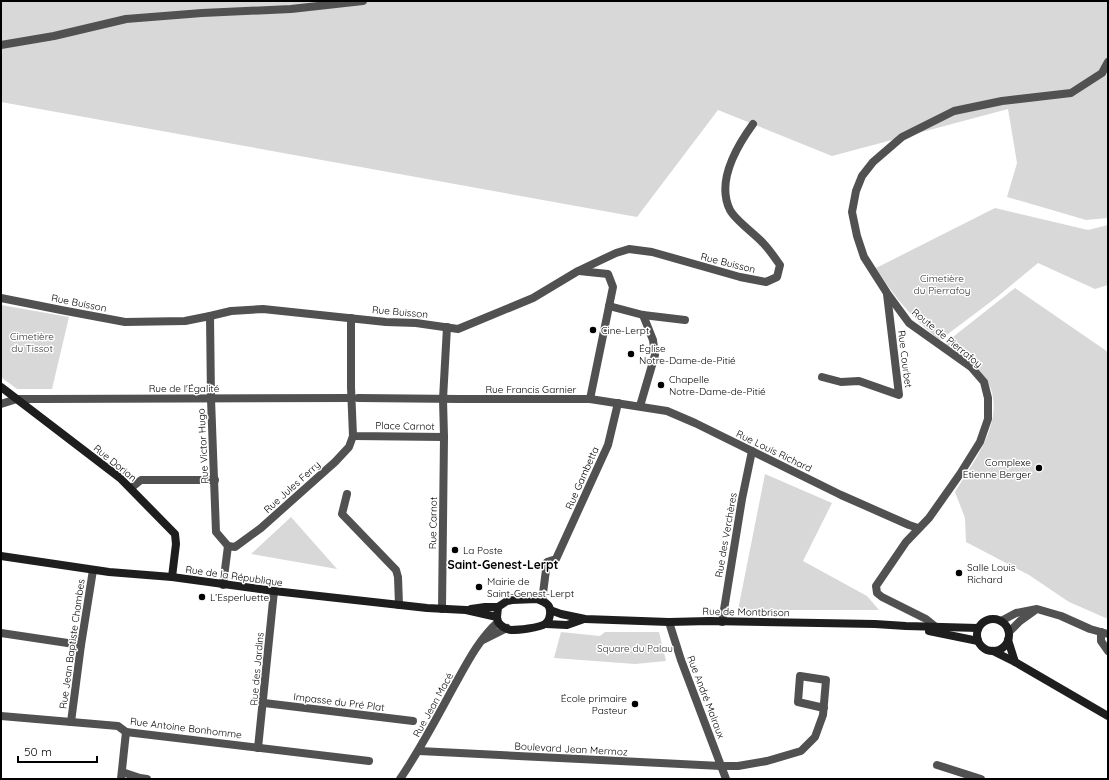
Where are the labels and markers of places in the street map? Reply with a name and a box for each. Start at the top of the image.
place label: Cine-Lerpt [601,324,650,337]
marker: Cine-Lerpt [588,325,598,335]
place label: Église Notre-Dame-de-Pitié [639,342,736,367]
marker: Église Notre-Dame-de-Pitié [626,349,636,359]
place label: Chapelle Notre-Dame-de-Pitié [669,373,766,398]
marker: Chapelle Notre-Dame-de-Pitié [656,380,666,390]
place label: Complexe Etienne Berger [963,456,1031,481]
marker: Complexe Etienne Berger [1034,463,1044,473]
place label: La Poste [463,544,503,557]
marker: La Poste [450,545,460,555]
place label: Salle Louis Richard [967,561,1016,586]
marker: Salle Louis Richard [954,568,964,578]
place label: Mairie de Saint-Genest-Lerpt [487,575,575,600]
marker: Mairie de Saint-Genest-Lerpt [474,582,484,592]
place label: L’Esperluette [210,591,270,604]
marker: L’Esperluette [197,592,207,602]
place label: École primaire Pasteur [561,692,627,717]
marker: École primaire Pasteur [630,699,640,709]

